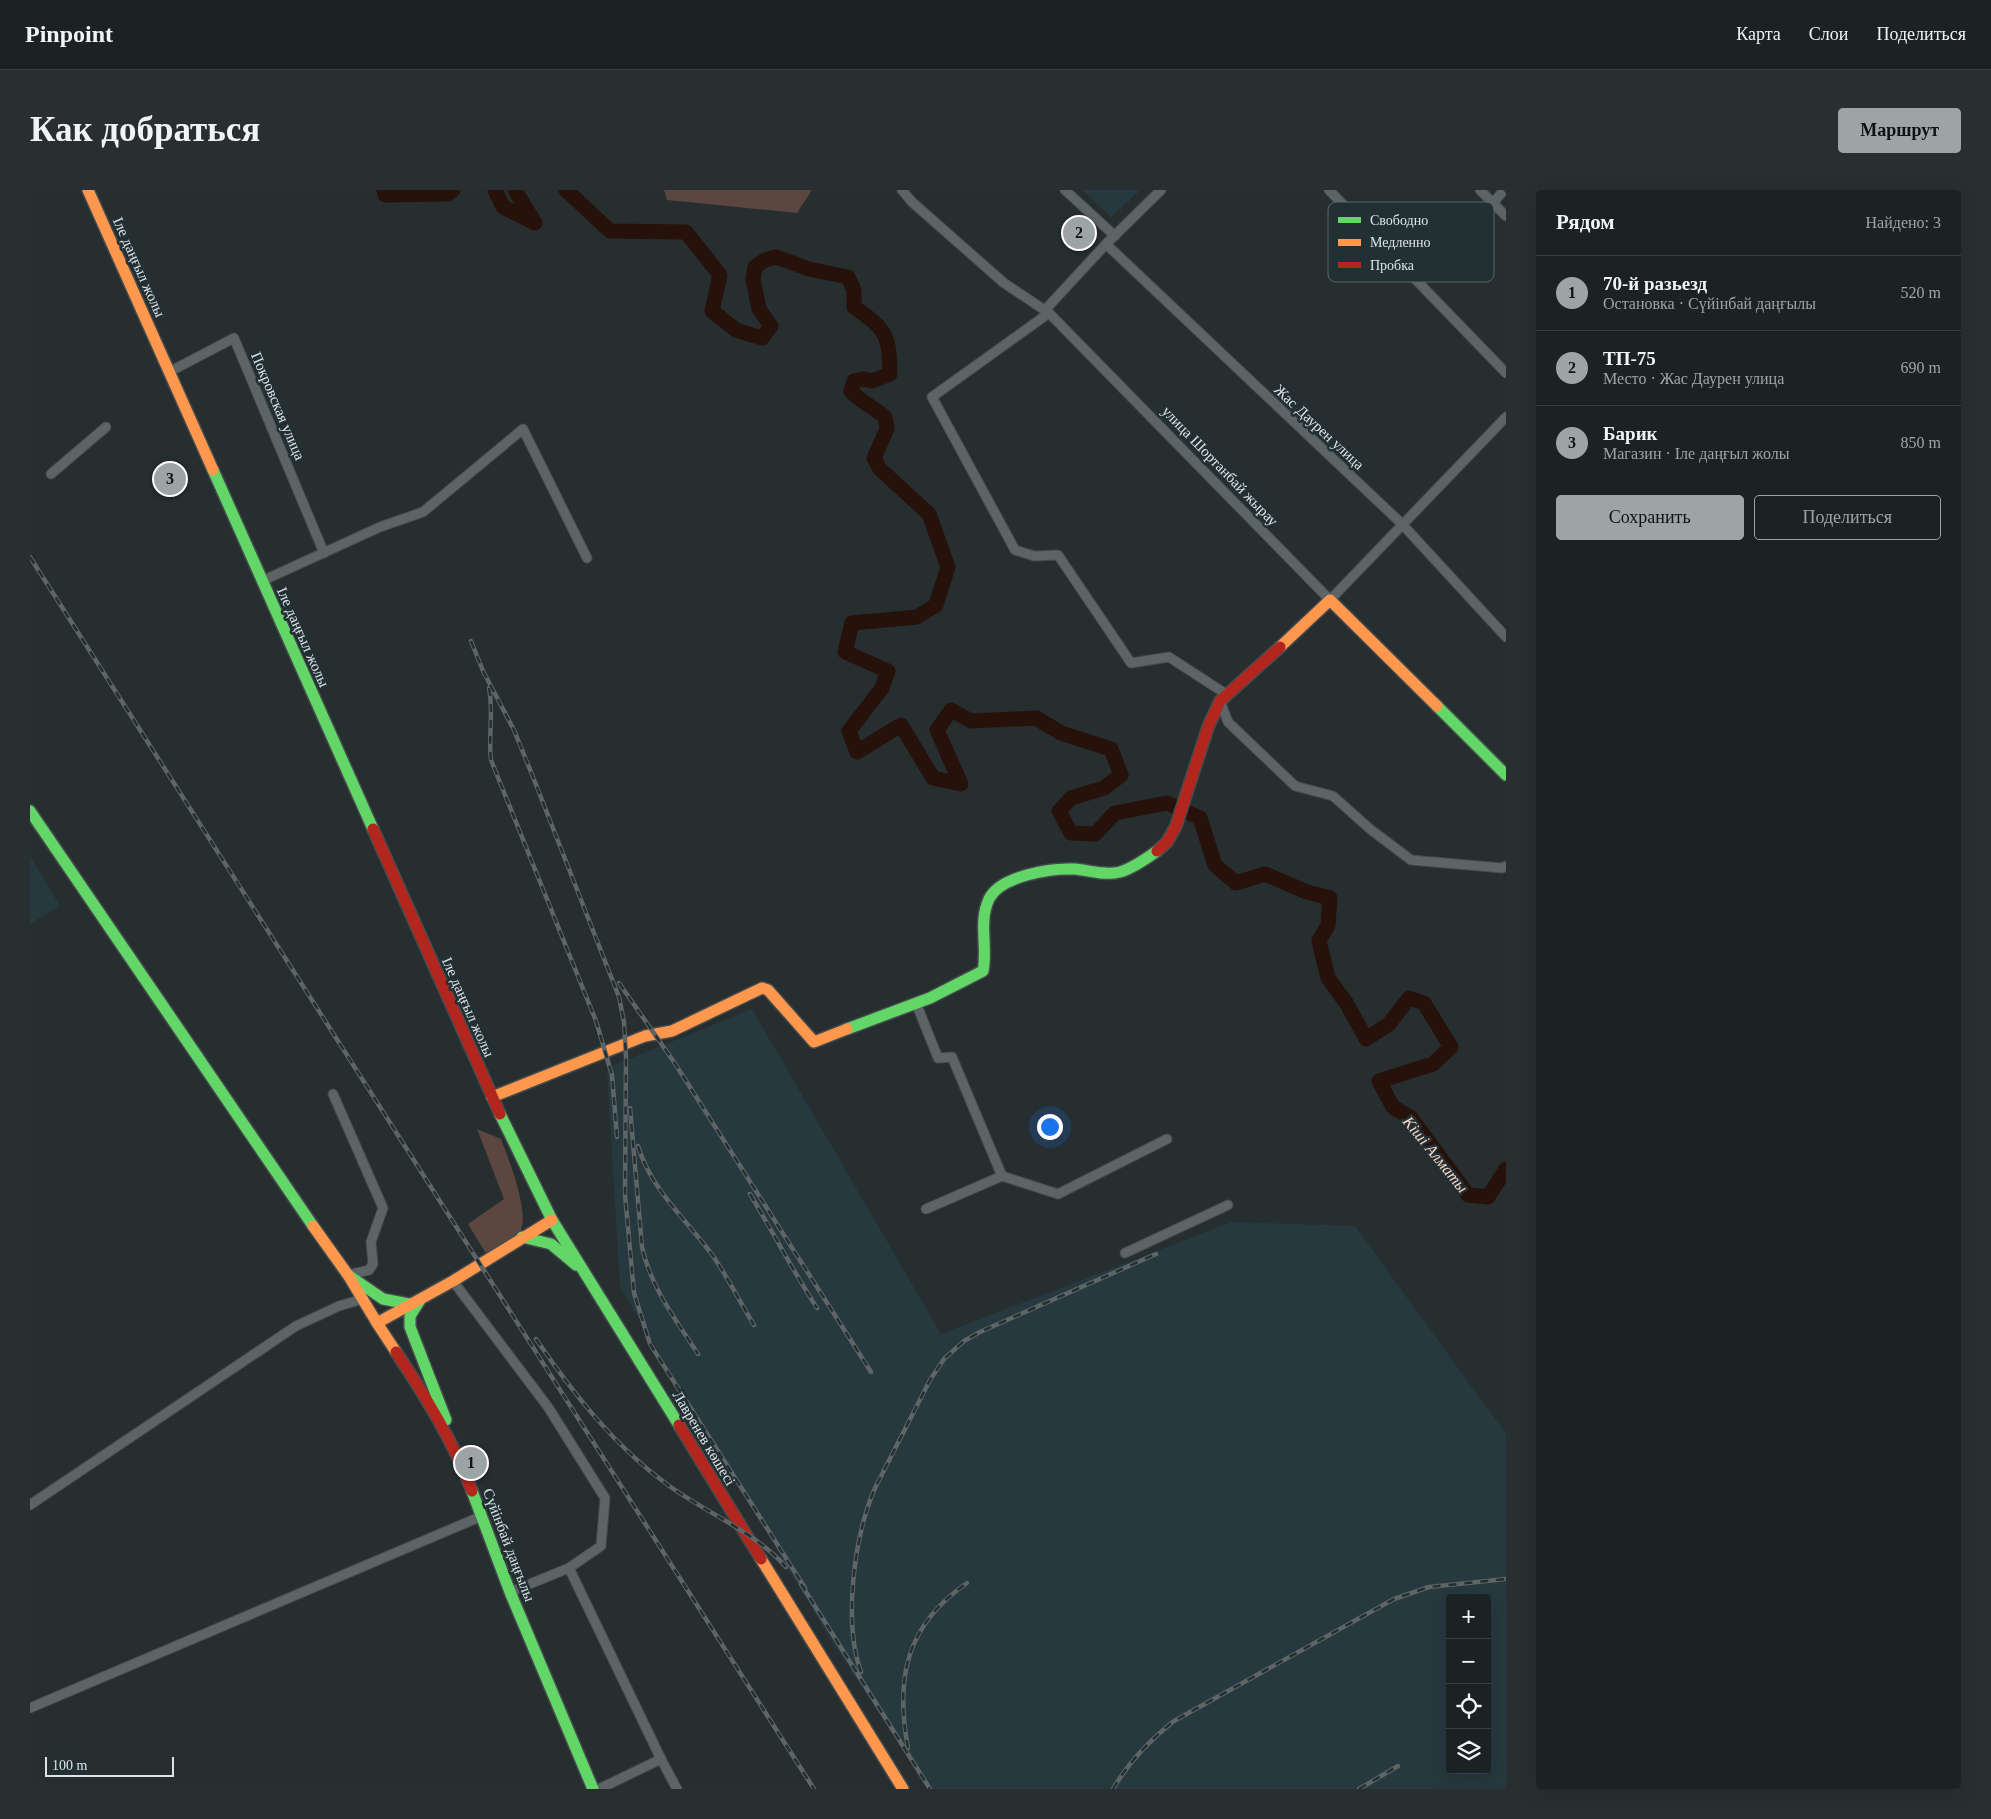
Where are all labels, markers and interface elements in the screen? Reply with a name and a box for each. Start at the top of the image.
text: Pinpoint [25,21,113,47]
text: Карта [1736,24,1781,44]
text: Слои [1809,24,1848,44]
text: Поделиться [1876,24,1966,44]
button: Маршрут [1838,108,1961,153]
text: Как добраться [30,110,260,149]
legend [1328,202,1494,282]
text: Рядом [1556,210,1615,234]
text: Свободно [1370,213,1428,228]
pin: 2 [1063,214,1095,252]
text: Найдено: 3 [1866,214,1941,231]
street label: Іле даңғыл жолы [110,215,168,319]
text: Медленно [1370,235,1431,250]
text: Пробка [1370,258,1415,273]
text: 70-й разьезд [1603,273,1707,294]
text: 1 [1568,284,1576,301]
text: 520 m [1901,284,1941,301]
text: Остановка · Сүйінбай даңғылы [1603,295,1816,312]
text: ТП-75 [1603,348,1656,369]
street label: Покровская улица [248,350,308,463]
text: 2 [1568,359,1576,376]
text: 690 m [1901,359,1941,376]
text: Место · Жас Даурен улица [1603,370,1784,387]
street label: Жас Даурен улица [1271,381,1367,473]
street label: улица Шортанбай жырау [1159,403,1282,529]
text: Барик [1603,423,1658,444]
text: 3 [1568,434,1576,451]
text: 850 m [1901,434,1941,451]
text: Магазин · Іле даңғыл жолы [1603,445,1789,462]
pin: 3 [154,460,186,498]
button: Сохранить [1556,495,1744,540]
button: Поделиться [1754,495,1941,540]
street label: Іле даңғыл жолы [274,585,332,689]
street label: Іле даңғыл жолы [439,955,497,1059]
water label: Кіші Алматы [1399,1112,1472,1196]
your location [1037,1114,1063,1140]
street label: Лавренев көшесі [669,1388,739,1488]
pin: 1 [455,1444,487,1482]
street label: Сүйінбай даңғылы [480,1486,538,1604]
map controls [1446,1594,1491,1774]
button: + [1446,1594,1491,1639]
button: − [1446,1639,1491,1684]
button: locate [1446,1684,1491,1729]
button: layers [1446,1729,1491,1774]
scale bar [45,1754,174,1777]
text: 100 m [52,1758,87,1773]

